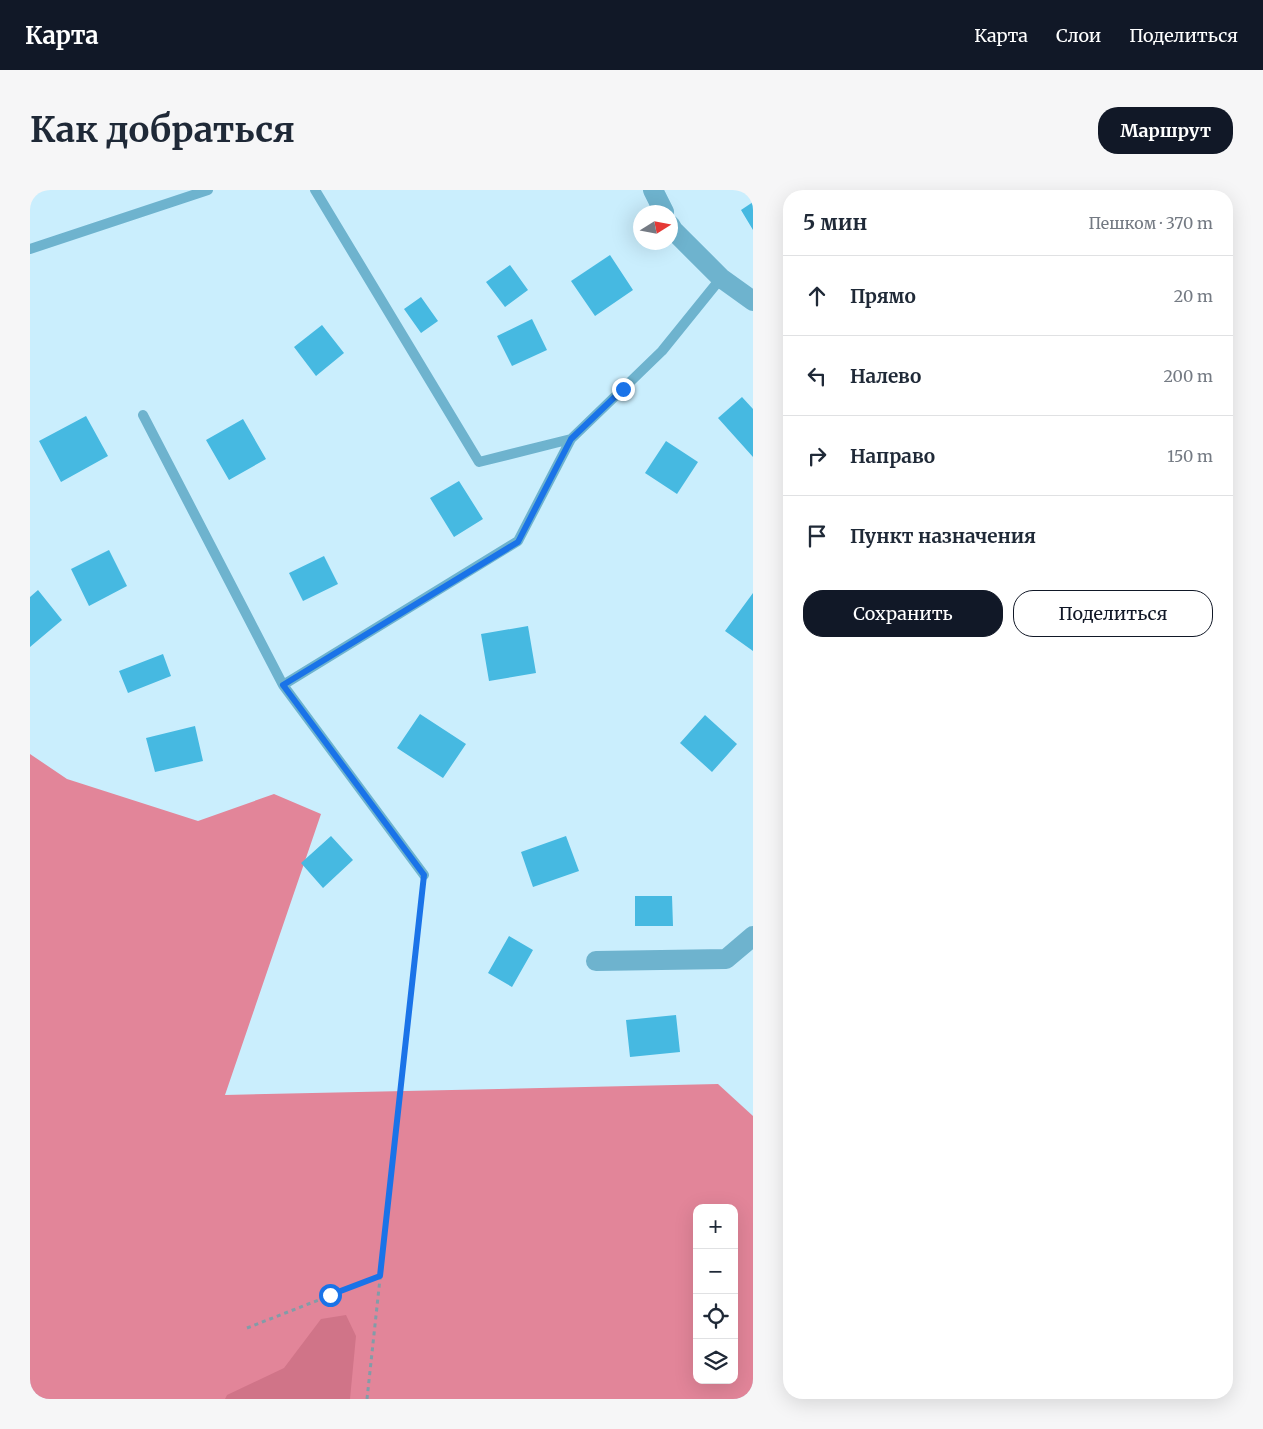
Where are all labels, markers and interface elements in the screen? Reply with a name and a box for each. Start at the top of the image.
text: Карта [25,20,99,51]
text: Карта [974,24,1028,47]
text: Слои [1056,24,1101,47]
text: Поделиться [1129,24,1238,47]
button: Маршрут [1098,107,1233,154]
text: Как добраться [30,108,295,152]
north arrow [633,205,678,250]
text: 5 мин [803,209,867,236]
text: Пешком · 370 m [1088,213,1213,233]
icon: ahead [803,282,831,310]
text: Прямо [850,284,916,308]
text: 20 m [1174,286,1213,306]
icon: left [803,362,831,390]
text: Налево [850,364,921,388]
text: 200 m [1163,366,1213,386]
route end [612,378,635,401]
icon: right [803,442,831,470]
text: Направо [850,444,935,468]
text: 150 m [1167,446,1213,466]
icon: arrive [803,522,831,550]
text: Пункт назначения [850,524,1036,548]
button: Сохранить [803,590,1003,637]
button: Поделиться [1013,590,1213,637]
map controls [693,1204,738,1384]
button: + [693,1204,738,1249]
button: − [693,1249,738,1294]
route start [319,1284,342,1307]
button: locate [693,1294,738,1339]
button: layers [693,1339,738,1384]

